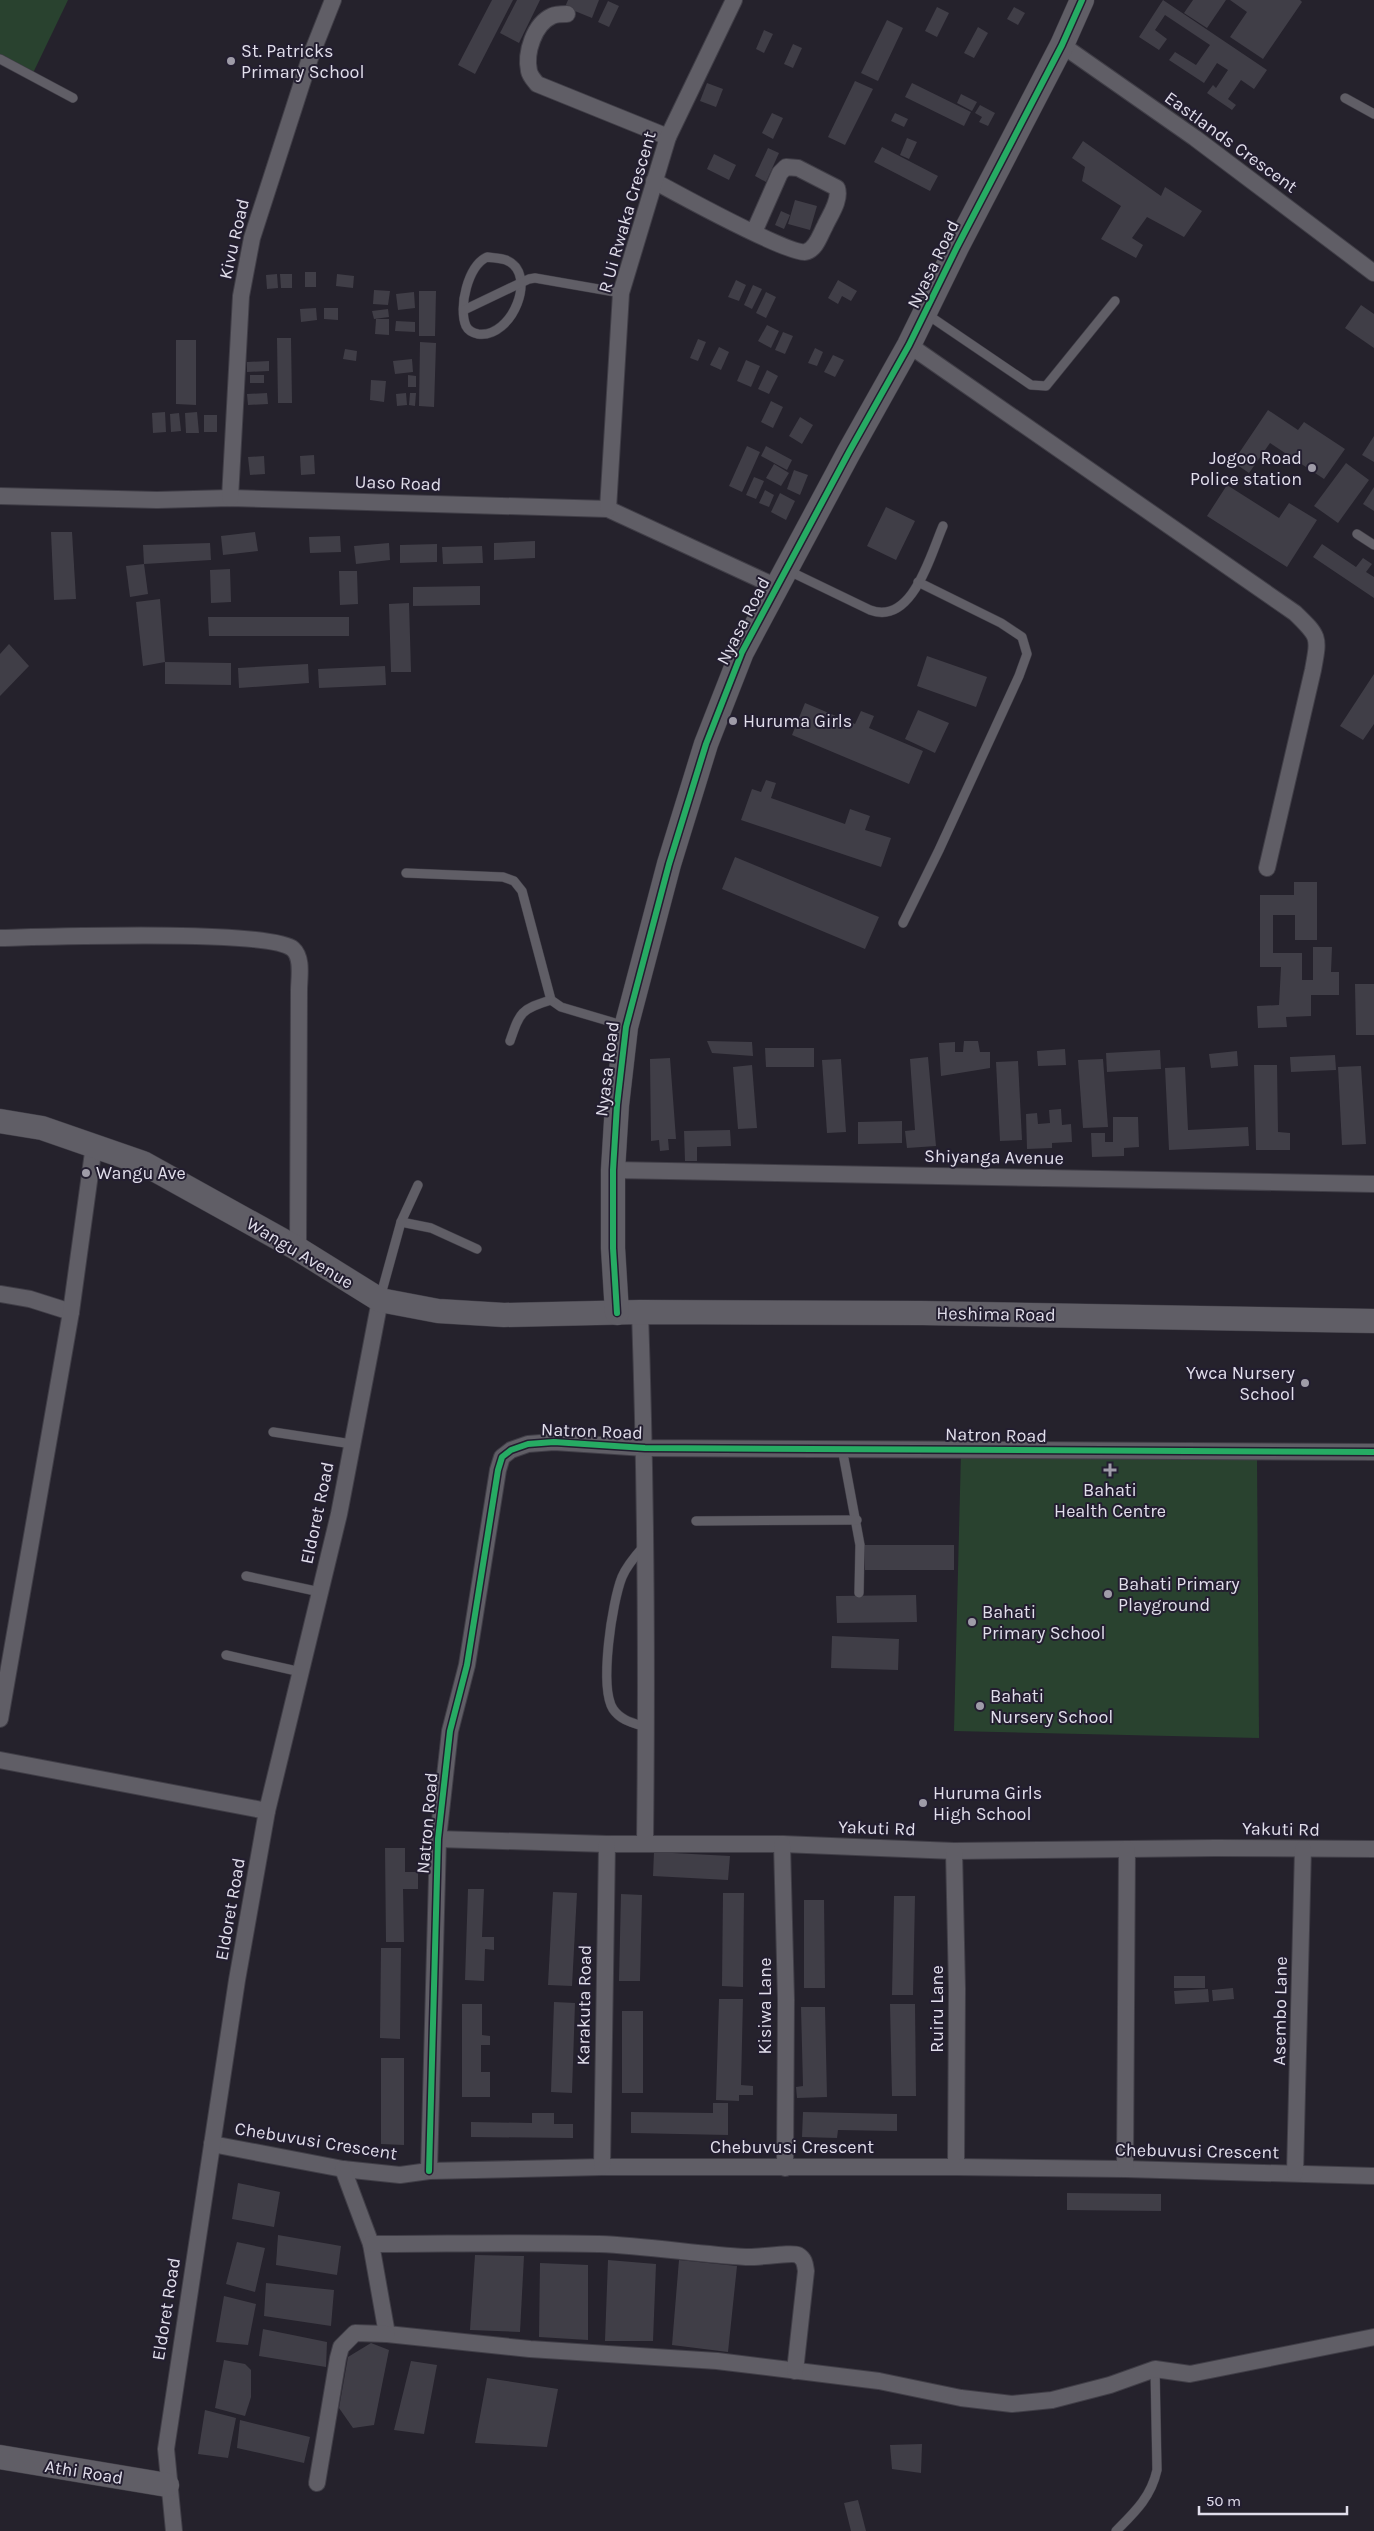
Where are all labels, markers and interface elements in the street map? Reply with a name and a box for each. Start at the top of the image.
place label: St. Patricks Primary School [241,40,365,83]
marker: St. Patricks Primary School [225,55,237,67]
street label: Eastlands Crescent [1160,86,1302,198]
street label: R Ui Rwaka Crescent [593,128,661,295]
street label: Kivu Road [214,197,254,281]
street label: Nyasa Road [902,216,964,312]
place label: Jogoo Road Police station [1190,447,1302,490]
marker: Jogoo Road Police station [1306,462,1318,474]
street label: Uaso Road [354,470,442,496]
street label: Nyasa Road [711,573,775,669]
place label: Huruma Girls [743,710,852,732]
marker: Huruma Girls [727,715,739,727]
street label: Nyasa Road [590,1020,624,1118]
street label: Shiyanga Avenue [924,1145,1064,1169]
place label: Wangu Ave [96,1162,186,1184]
marker: Wangu Ave [80,1167,92,1179]
street label: Wangu Avenue [243,1212,357,1294]
street label: Heshima Road [936,1302,1056,1326]
place label: Ywca Nursery School [1186,1362,1296,1405]
marker: Ywca Nursery School [1299,1377,1311,1389]
street label: Natron Road [541,1418,643,1444]
street label: Natron Road [945,1423,1047,1447]
street label: Eldoret Road [295,1460,339,1566]
marker: Bahati Health Centre [1103,1463,1117,1477]
place label: Bahati Health Centre [1054,1479,1166,1522]
place label: Bahati Primary Playground [1118,1573,1240,1616]
marker: Bahati Primary Playground [1102,1588,1114,1600]
place label: Bahati Primary School [982,1601,1106,1644]
marker: Bahati Primary School [966,1616,978,1628]
place label: Bahati Nursery School [990,1685,1113,1728]
marker: Bahati Nursery School [974,1700,986,1712]
street label: Natron Road [412,1771,442,1875]
place label: Huruma Girls High School [933,1782,1042,1825]
marker: Huruma Girls High School [917,1797,929,1809]
street label: Yakuti Rd [838,1816,916,1840]
street label: Yakuti Rd [1242,1817,1320,1841]
street label: Eldoret Road [210,1856,250,1962]
street label: Karakuta Road [572,1944,596,2066]
street label: Asembo Lane [1268,1956,1292,2066]
street label: Kisiwa Lane [754,1958,776,2054]
street label: Ruiru Lane [926,1965,948,2053]
street label: Chebuvusi Crescent [233,2117,399,2165]
street label: Chebuvusi Crescent [710,2136,874,2158]
street label: Chebuvusi Crescent [1115,2139,1279,2163]
street label: Eldoret Road [147,2256,185,2362]
street label: Athi Road [43,2455,125,2489]
scale bar [1199,2484,1346,2516]
text: 50 m [1206,2492,1241,2510]

